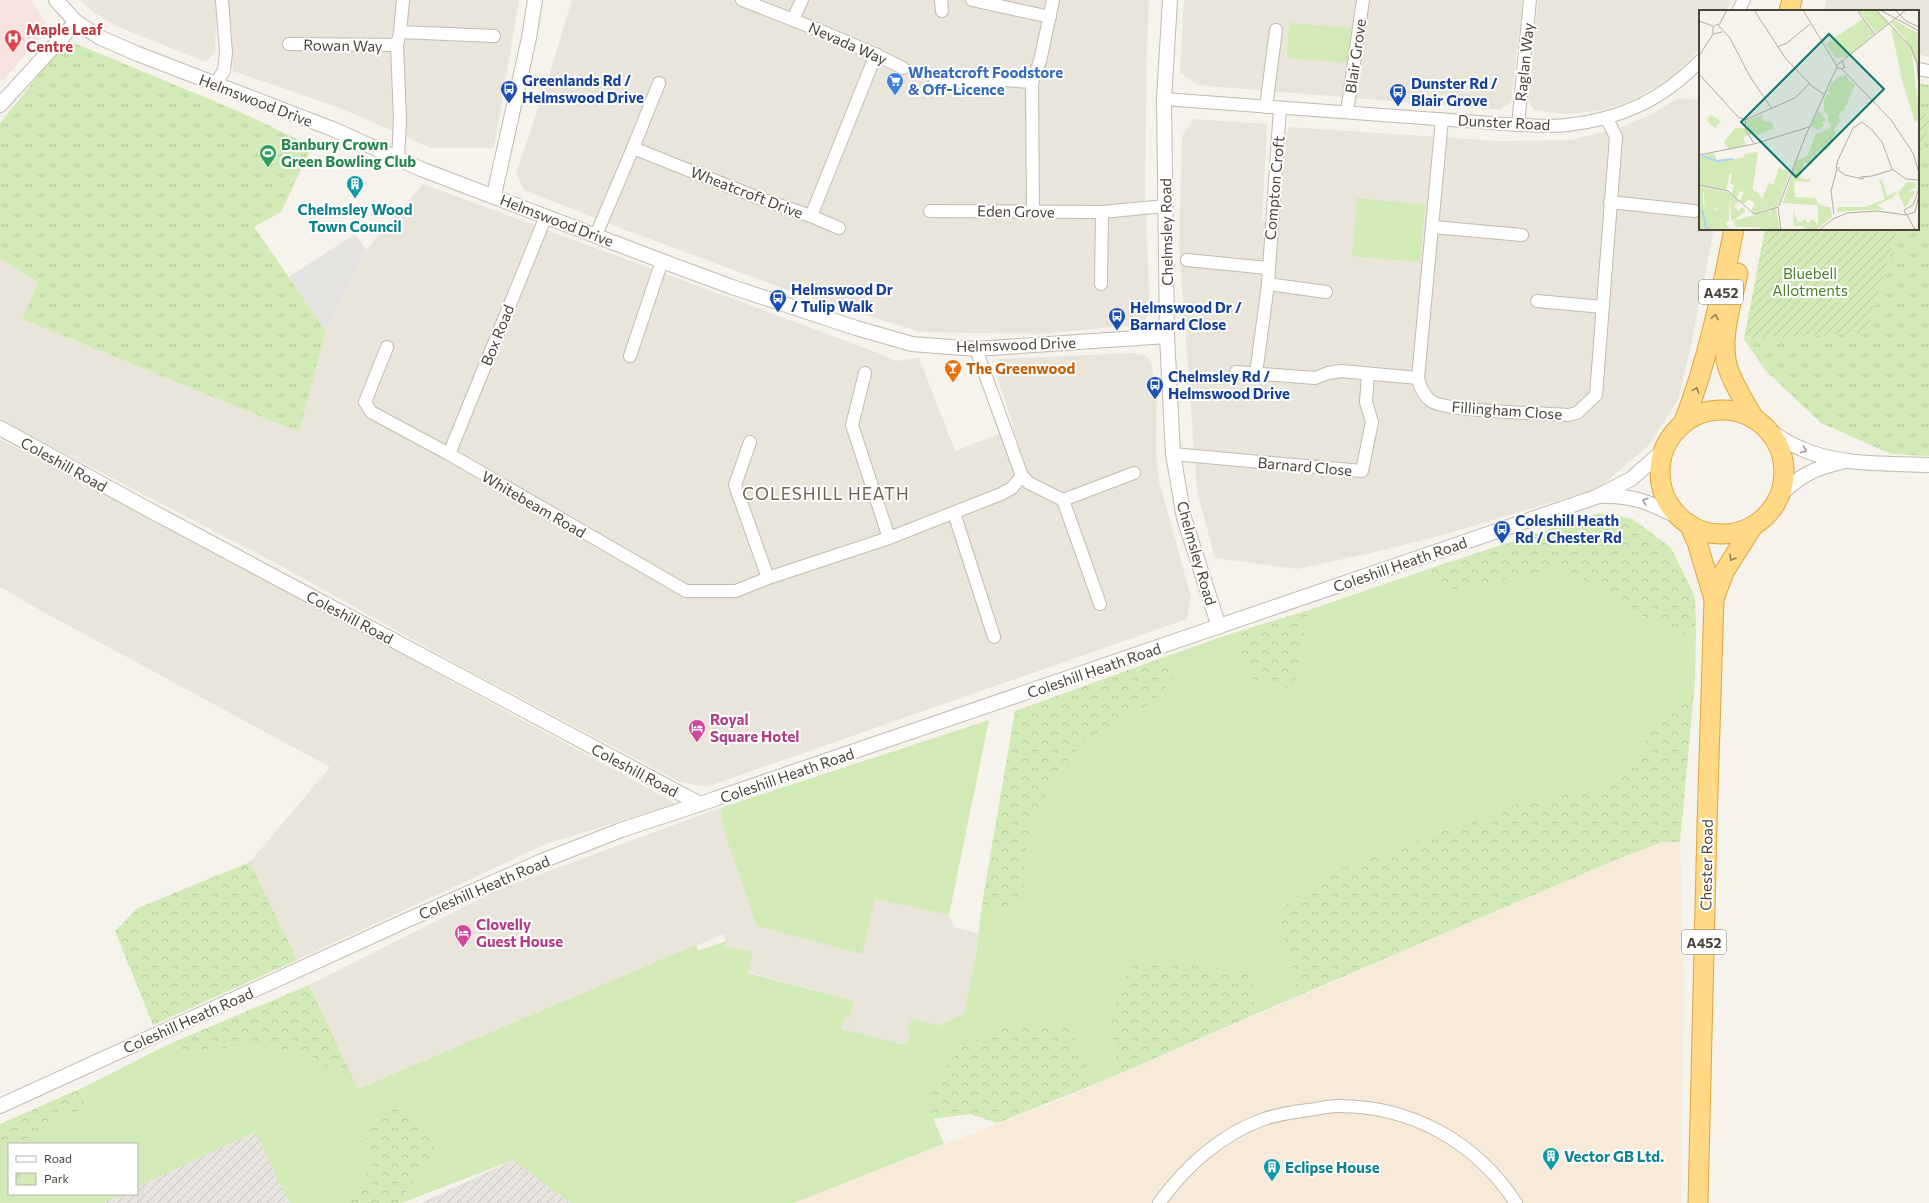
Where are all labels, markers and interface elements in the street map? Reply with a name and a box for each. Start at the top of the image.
inset map [1699,10,1919,230]
street label: Nevada Way [806,18,890,68]
street label: Blair Grove [1341,18,1369,94]
place label: Maple Leaf Centre [26,20,103,55]
street label: Raglan Way [1511,22,1537,102]
hospital icon: Maple Leaf Centre [3,28,23,53]
street label: Rowan Way [303,35,383,55]
place label: Wheatcroft Foodstore & Off-Licence [908,63,1063,98]
street label: Helmswood Drive [197,70,315,130]
place label: Greenlands Rd / Helmswood Drive [522,71,644,106]
supermarket icon: Wheatcroft Foodstore & Off-Licence [885,71,905,96]
place label: Dunster Rd / Blair Grove [1411,74,1498,109]
bus stop icon: Greenlands Rd / Helmswood Drive [499,79,519,104]
bus stop icon: Dunster Rd / Blair Grove [1388,82,1408,107]
street label: Dunster Road [1457,111,1551,133]
place label: Banbury Crown Green Bowling Club [281,135,416,170]
street label: Compton Croft [1260,135,1288,241]
sports icon: Banbury Crown Green Bowling Club [258,143,278,168]
street label: Wheatcroft Drive [688,162,806,222]
building icon: Chelmsley Wood Town Council [345,174,365,199]
street label: Chelmsley Road [1156,178,1176,286]
street label: Helmswood Drive [498,190,616,250]
place label: Chelmsley Wood Town Council [297,200,413,235]
street label: Eden Grove [977,201,1055,221]
park label: Bluebell Allotments [1772,264,1848,299]
place label: Helmswood Dr / Tulip Walk [791,280,893,315]
road number: A452 [1699,280,1743,304]
bus stop icon: Helmswood Dr / Tulip Walk [768,288,788,313]
place label: Helmswood Dr / Barnard Close [1130,298,1242,333]
street label: Box Road [477,302,517,368]
bus stop icon: Helmswood Dr / Barnard Close [1107,306,1127,331]
one-way arrow [1711,314,1719,321]
street label: Helmswood Drive [956,333,1076,355]
bar icon: The Greenwood [943,358,963,383]
place label: The Greenwood [966,359,1075,377]
place label: Chelmsley Rd / Helmswood Drive [1168,367,1290,402]
bus stop icon: Chelmsley Rd / Helmswood Drive [1145,375,1165,400]
one-way arrow [1691,387,1700,394]
street label: Fillingham Close [1451,397,1563,423]
street label: Coleshill Road [18,433,110,495]
one-way arrow [1800,445,1807,453]
street label: Barnard Close [1257,453,1353,479]
street label: Whitebeam Road [479,467,589,541]
district label: COLESHILL HEATH [742,483,910,504]
one-way arrow [1642,498,1649,506]
street label: Chelmsley Road [1174,499,1220,607]
place label: Coleshill Heath Rd / Chester Rd [1515,511,1622,546]
bus stop icon: Coleshill Heath Rd / Chester Rd [1492,519,1512,544]
street label: Coleshill Heath Road [1331,533,1469,595]
one-way arrow [1729,554,1736,561]
street label: Coleshill Road [303,587,397,647]
street label: Coleshill Heath Road [1025,639,1163,701]
place label: Royal Square Hotel [710,710,799,745]
hotel icon: Royal Square Hotel [687,718,707,743]
street label: Coleshill Road [588,740,682,800]
street label: Coleshill Heath Road [718,744,856,806]
street label: Chester Road [1696,819,1716,911]
street label: Coleshill Heath Road [416,851,552,923]
place label: Clovelly Guest House [476,915,563,950]
hotel icon: Clovelly Guest House [453,923,473,948]
road number: A452 [1682,930,1726,954]
street label: Coleshill Heath Road [120,983,256,1057]
legend [8,1143,138,1195]
building icon: Vector GB Ltd. [1541,1146,1561,1171]
place label: Vector GB Ltd. [1564,1147,1664,1165]
text: Road [44,1151,72,1165]
building icon: Eclipse House [1262,1157,1282,1182]
place label: Eclipse House [1285,1158,1380,1176]
text: Park [44,1171,70,1185]

